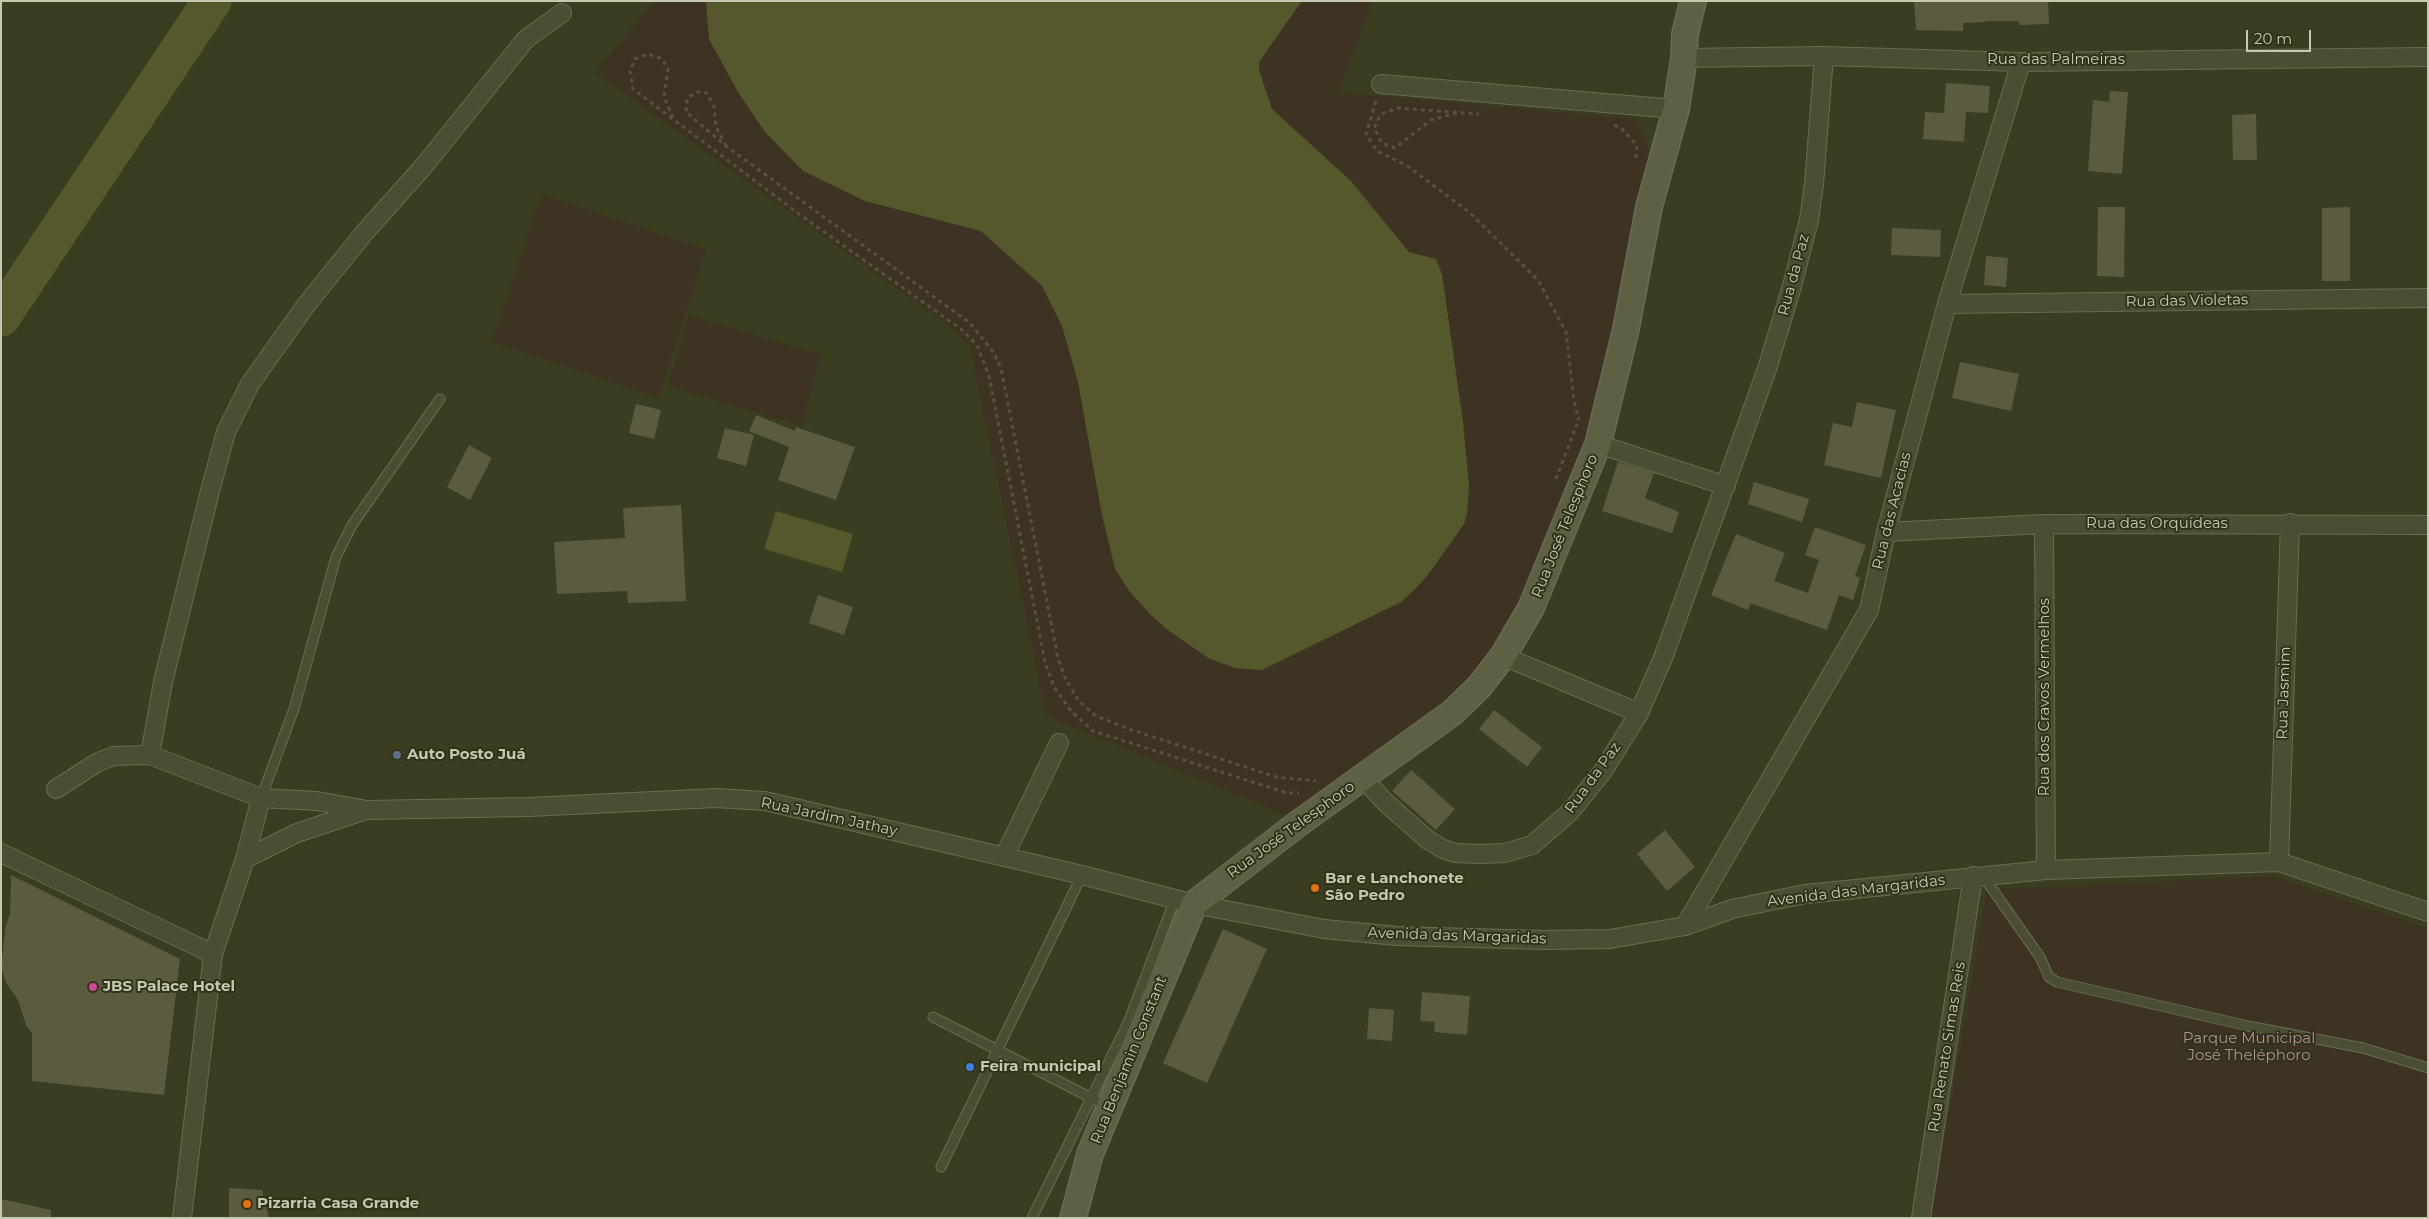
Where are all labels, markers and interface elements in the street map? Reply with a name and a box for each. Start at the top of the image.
scale bar [2249,20,2314,52]
text: 20 m [2254,29,2292,48]
street label: Rua das Palmeiras [1987,51,2125,69]
street label: Rua da Paz [1774,232,1814,318]
street label: Rua das Violetas [2126,291,2248,311]
street label: Rua das Acacias [1869,450,1915,572]
street label: Rua José Telesphoro [1528,452,1602,600]
street label: Rua das Orquídeas [2086,515,2228,533]
street label: Rua dos Cravos Vermelhos [2036,598,2054,796]
street label: Rua Jasmim [2273,646,2295,740]
street label: Rua da Paz [1561,739,1625,817]
place label: Auto Posto Juá [407,746,526,764]
marker: Auto Posto Juá [391,749,403,761]
street label: Rua José Telesphoro [1224,778,1358,882]
street label: Rua Jardim Jathay [759,794,899,840]
place label: Bar e Lanchonete São Pedro [1325,870,1464,905]
street label: Avenida das Margaridas [1766,871,1946,911]
marker: Bar e Lanchonete São Pedro [1309,882,1321,894]
street label: Avenida das Margaridas [1367,924,1547,948]
street label: Rua Renato Simas Reis [1925,961,1969,1133]
street label: Rua Benjamin Constant [1087,974,1171,1146]
place label: JBS Palace Hotel [103,978,235,996]
marker: JBS Palace Hotel [87,981,99,993]
park label: Parque Municipal José Theléphoro [2183,1030,2315,1065]
place label: Feira municipal [980,1058,1101,1076]
marker: Feira municipal [964,1061,976,1073]
place label: Pizarria Casa Grande [257,1195,419,1213]
marker: Pizarria Casa Grande [241,1198,253,1210]

